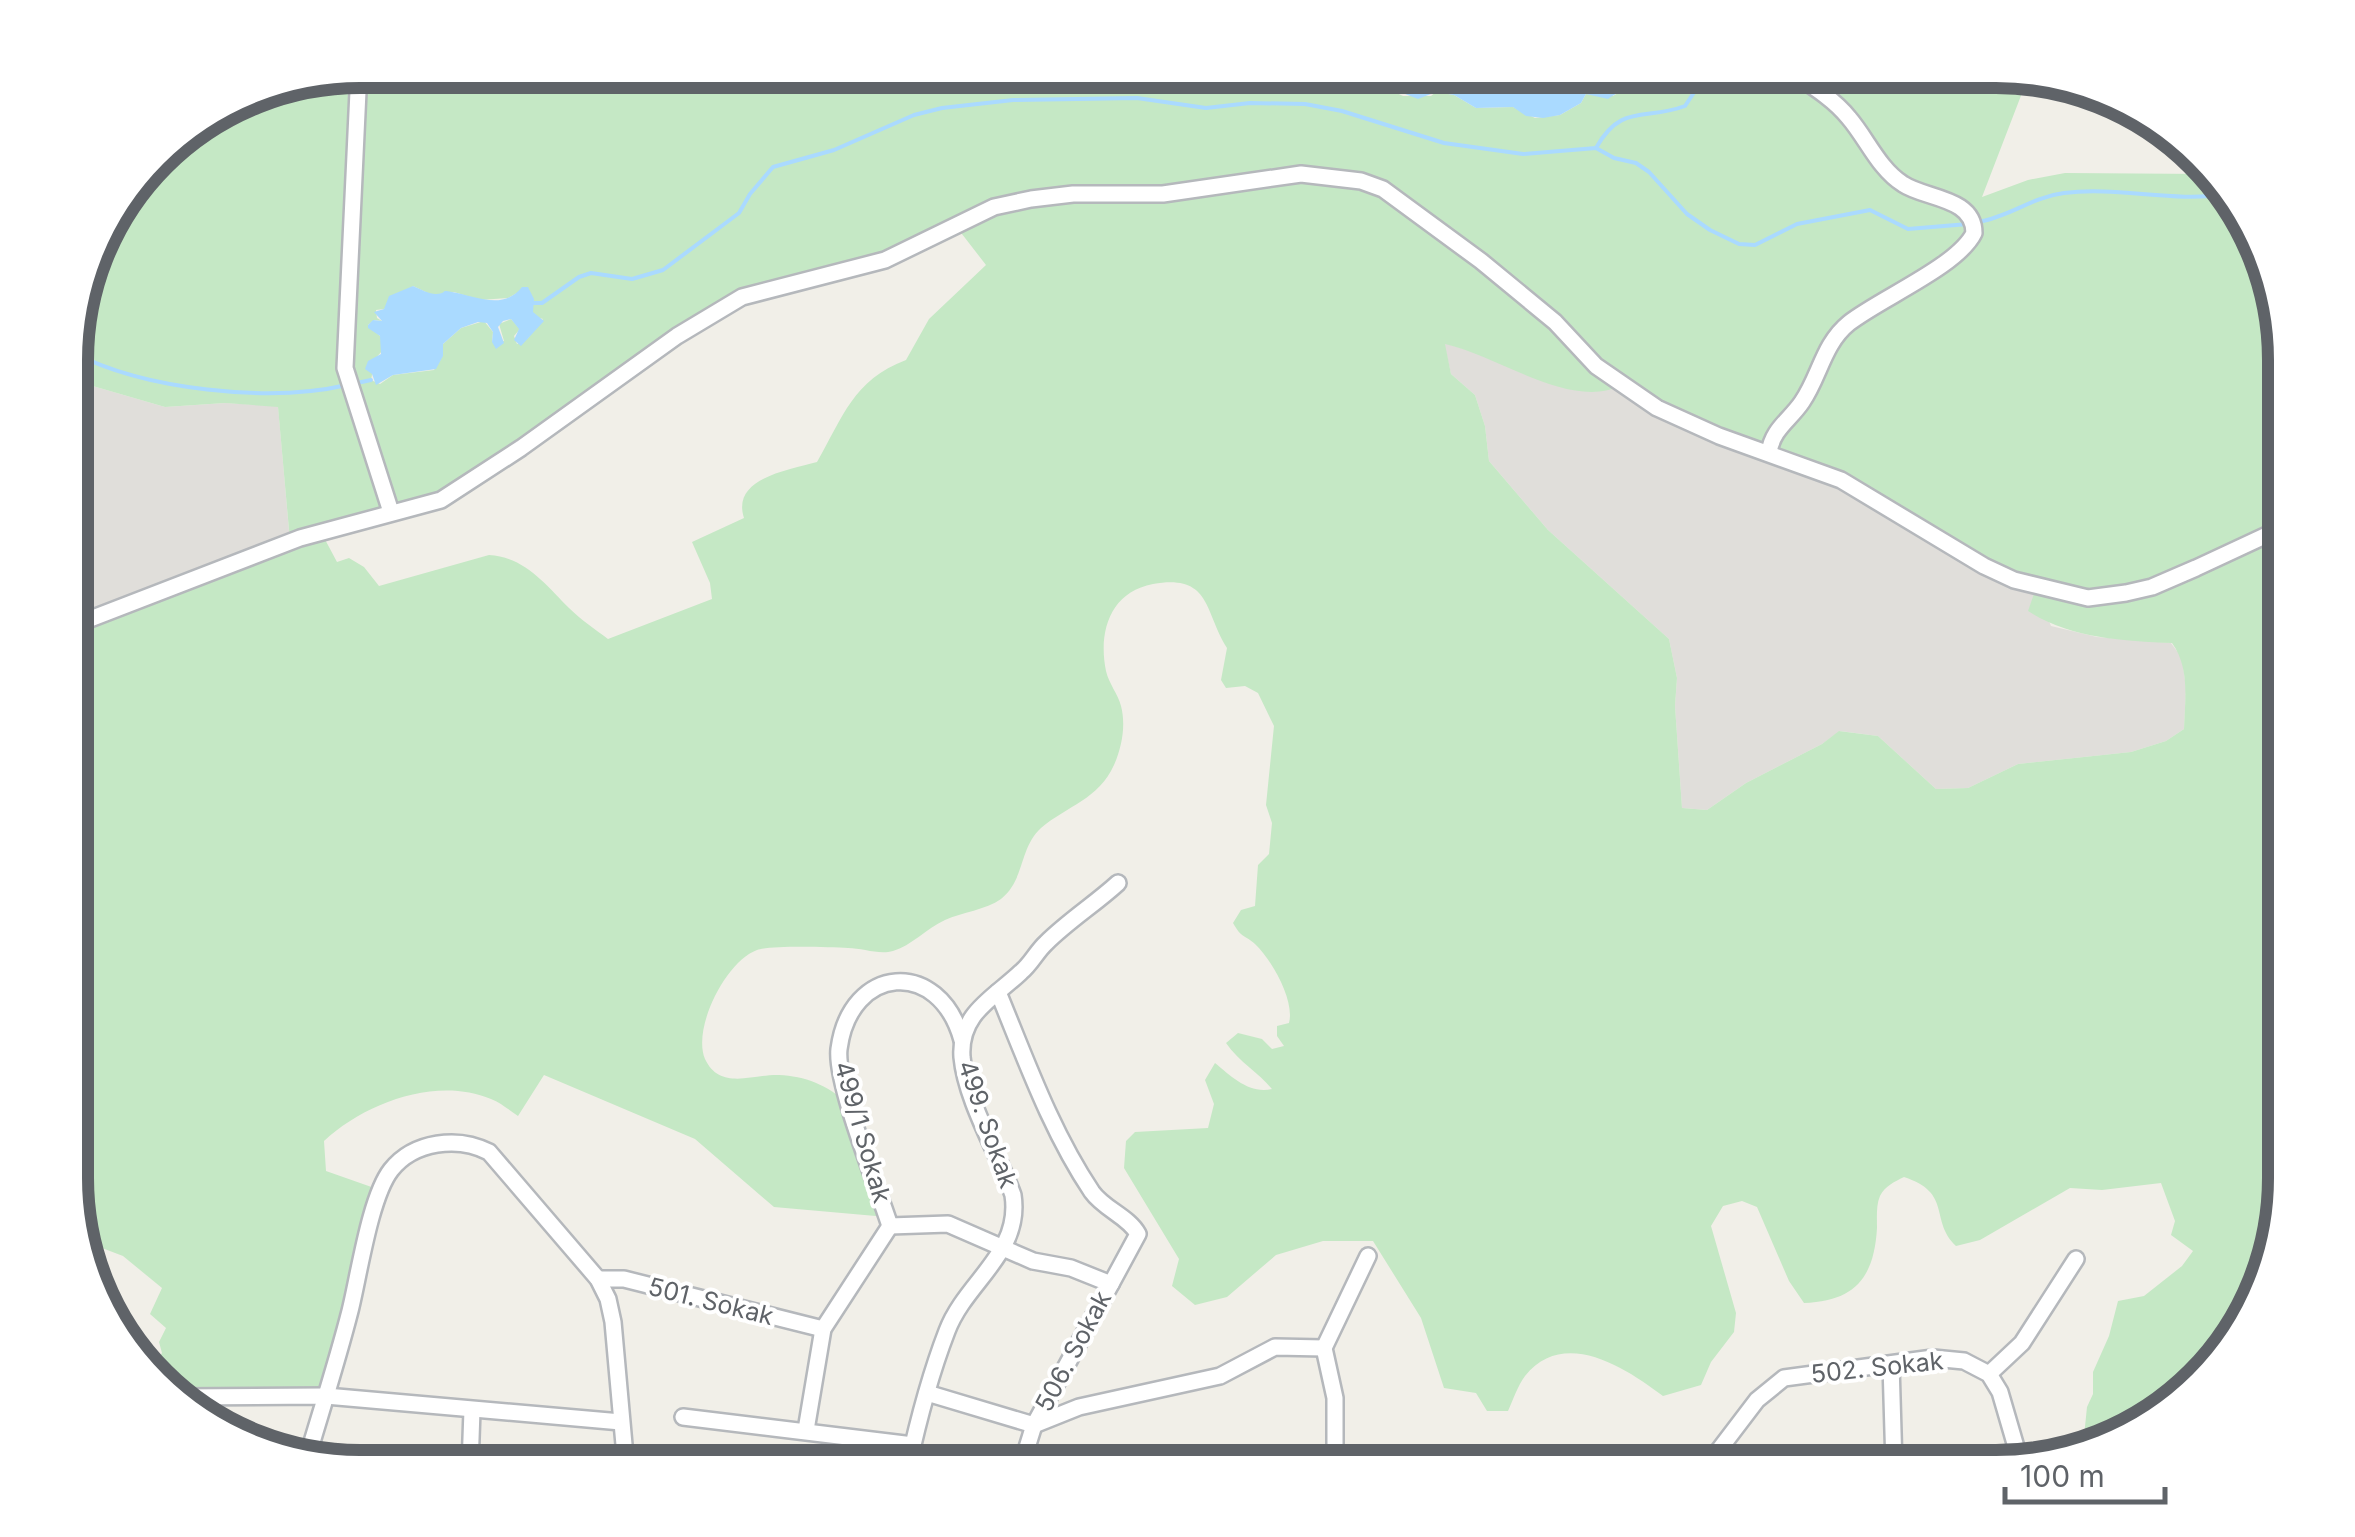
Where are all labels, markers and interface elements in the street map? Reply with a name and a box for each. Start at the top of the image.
street label: 499. Sokak [952,1056,1024,1192]
street label: 499/1 Sokak [828,1058,898,1207]
street label: 501. Sokak [645,1271,777,1331]
street label: 506. Sokak [1029,1285,1117,1416]
street label: 502. Sokak [1809,1345,1945,1389]
scale bar [2005,1442,2165,1504]
text: 100 m [2020,1458,2105,1494]

